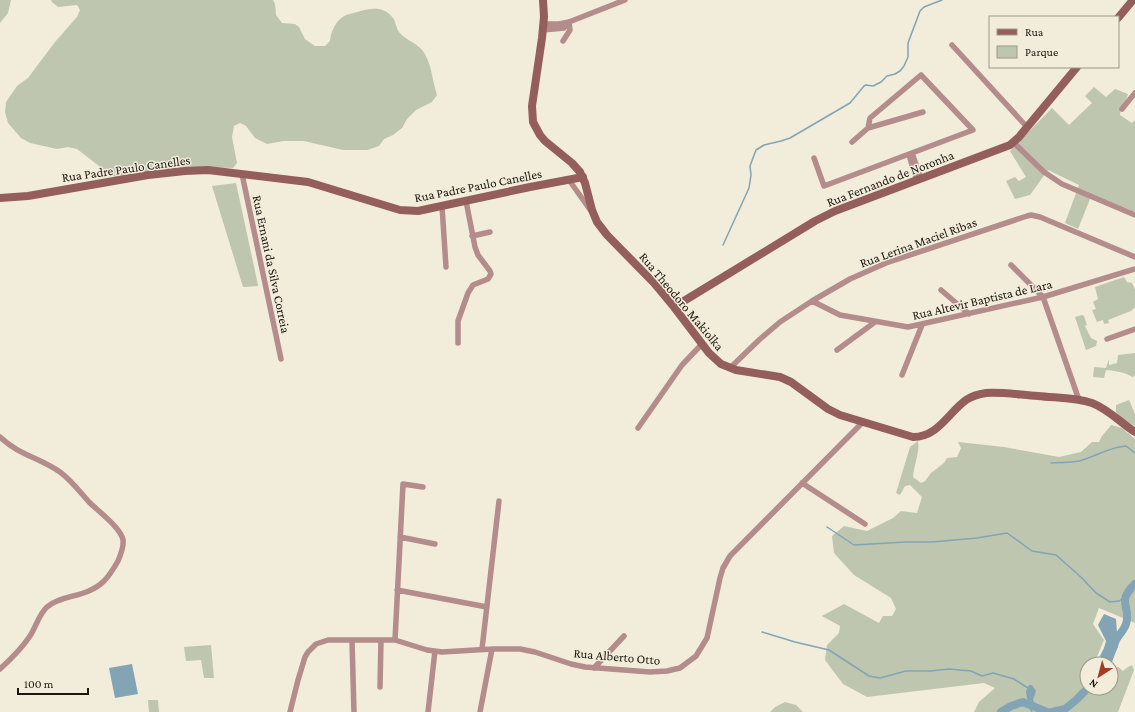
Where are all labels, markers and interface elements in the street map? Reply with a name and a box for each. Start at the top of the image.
legend [989,16,1119,68]
text: Rua [1025,25,1044,39]
text: Parque [1025,45,1058,59]
street label: Rua Fernando de Noronha [824,147,956,210]
street label: Rua Padre Paulo Canelles [61,152,191,185]
street label: Rua Padre Paulo Canelles [413,166,543,205]
street label: Rua Ernani da Silva Correia [250,194,293,334]
street label: Rua Lerina Maciel Ribas [858,214,979,271]
street label: Rua Theodoro Makiolka [636,249,727,353]
street label: Rua Altevir Baptista de Lara [911,276,1053,323]
street label: Rua Alberto Otto [573,645,661,668]
north arrow [1079,656,1119,696]
scale bar [18,670,88,696]
text: 100 m [24,677,54,691]
text: N [1086,677,1100,691]

